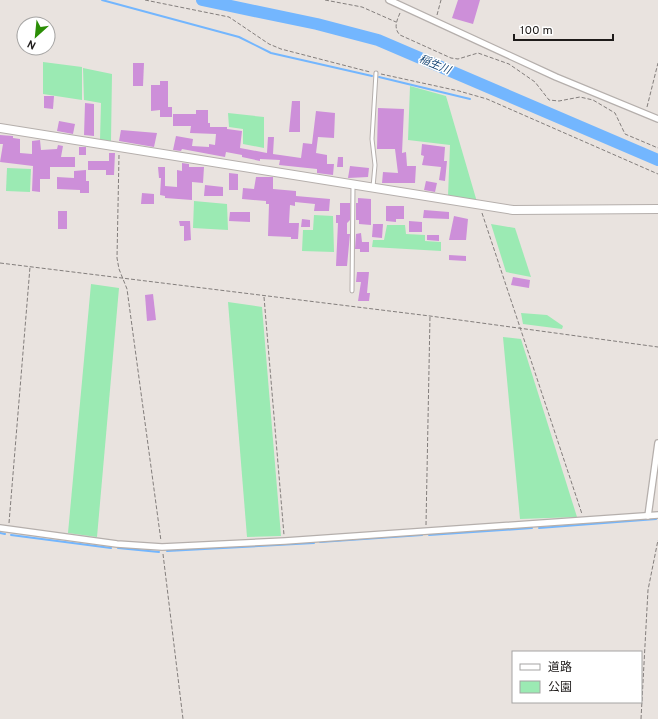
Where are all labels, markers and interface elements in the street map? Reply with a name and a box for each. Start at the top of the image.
north arrow [16,16,56,56]
scale bar [514,16,613,42]
text: 100 m [520,23,553,39]
text: N [25,36,39,52]
water label: 稲生川 [417,52,453,78]
legend [512,651,642,703]
text: 道路 [548,660,572,676]
text: 公園 [548,680,572,696]

